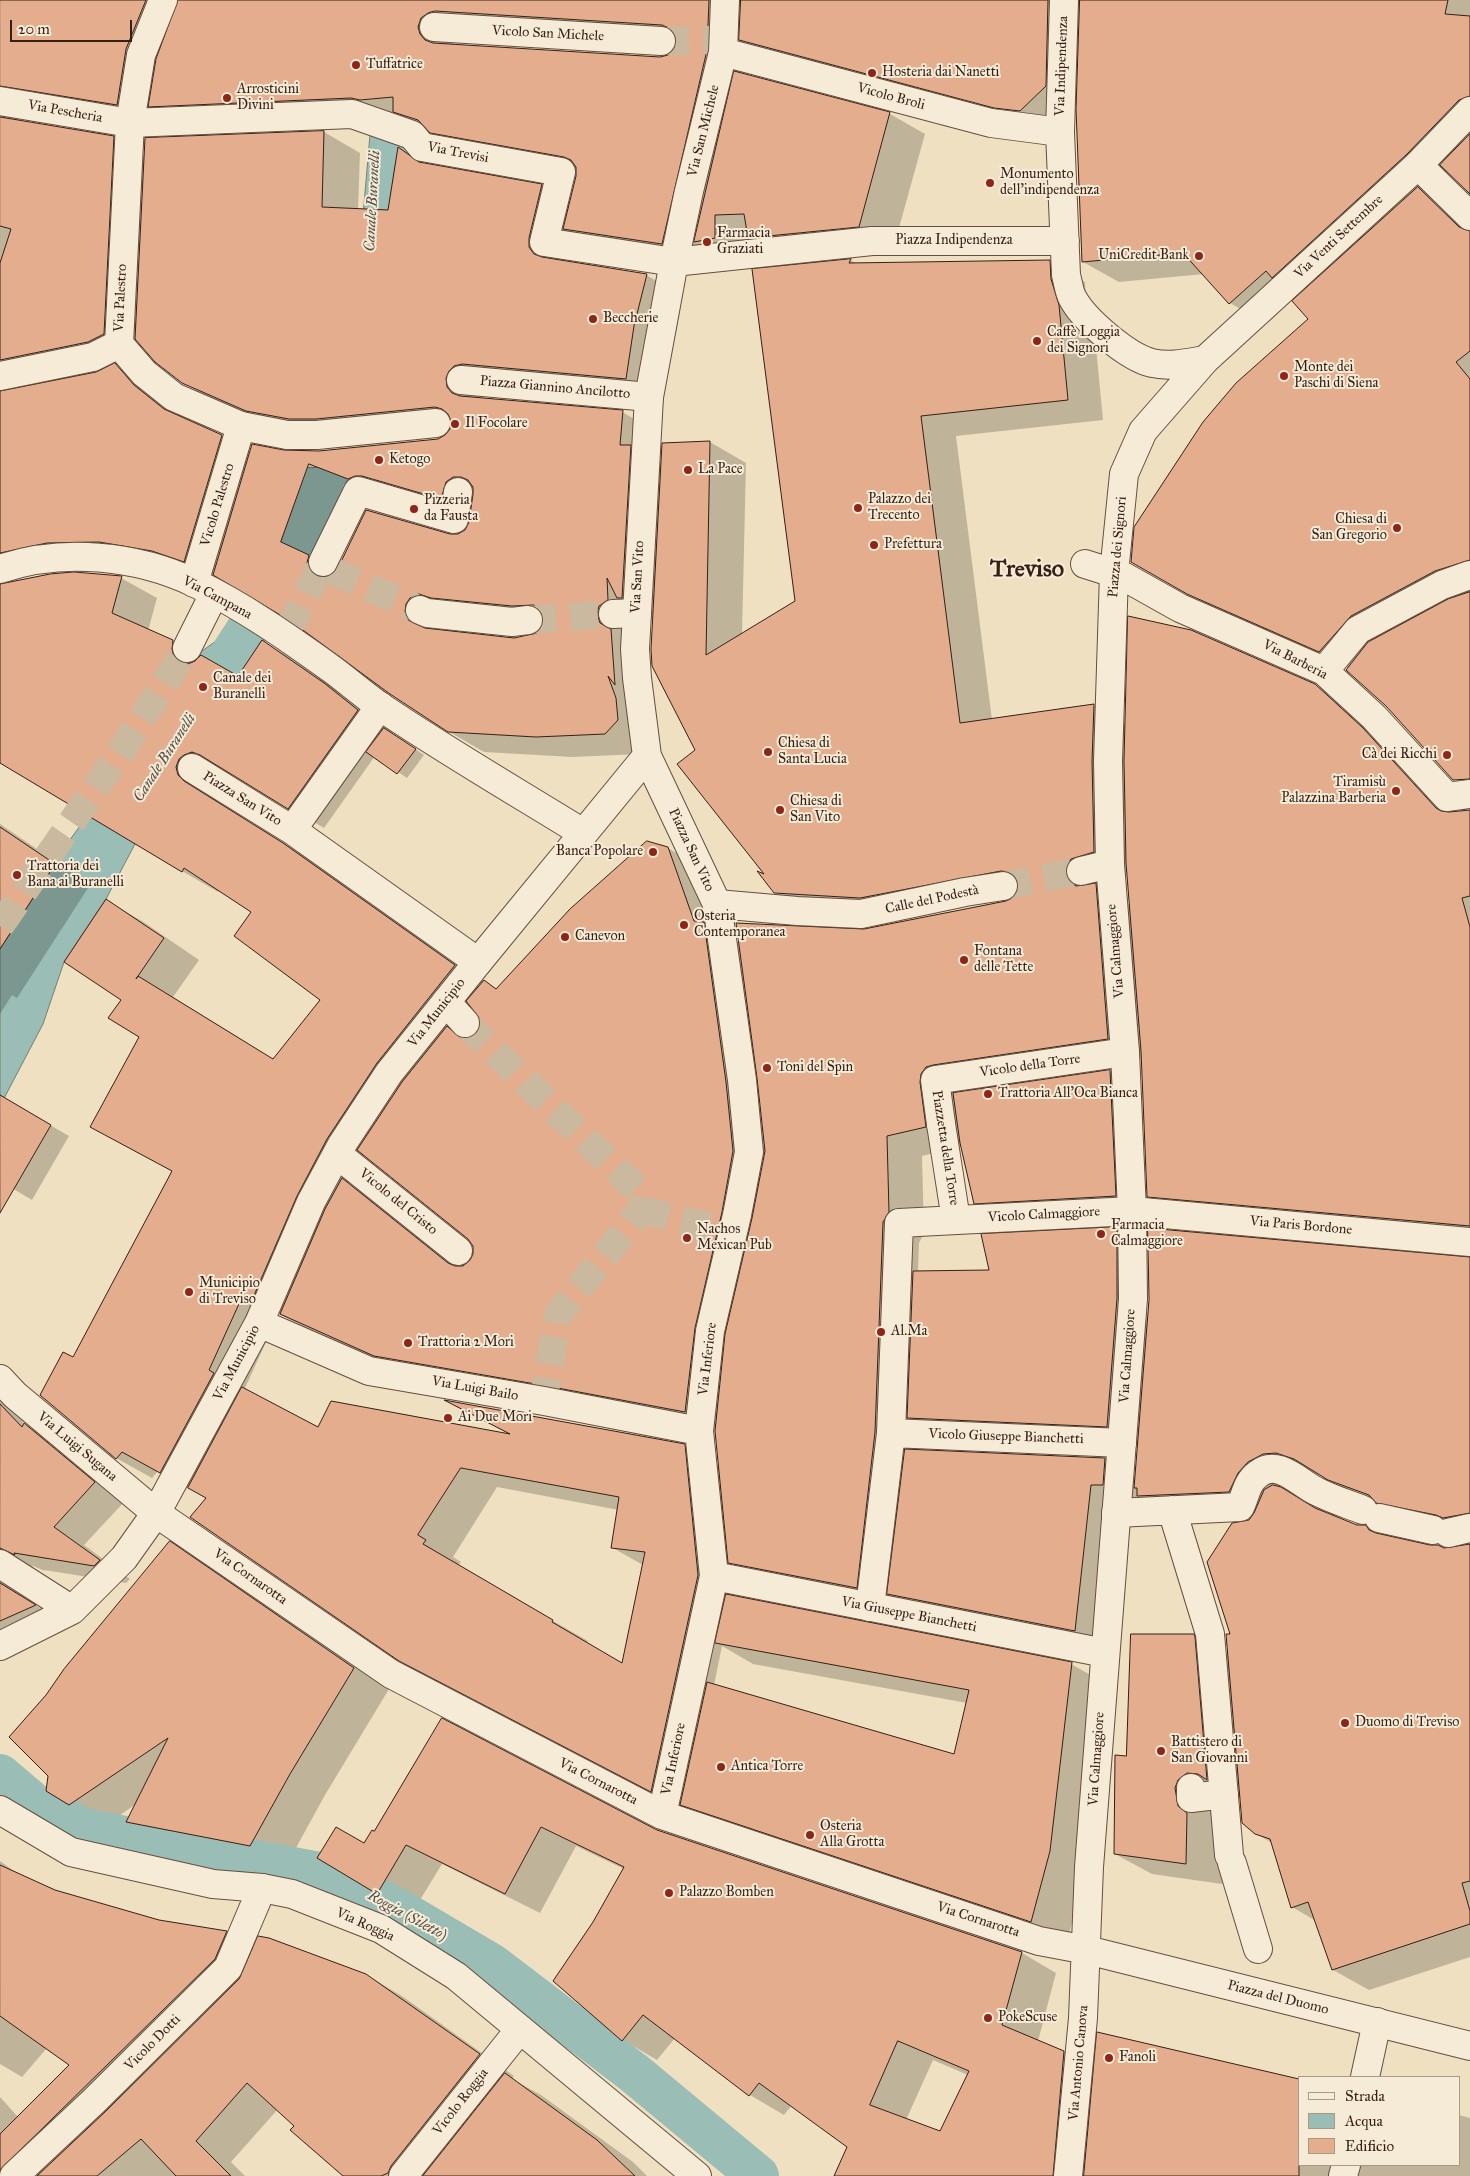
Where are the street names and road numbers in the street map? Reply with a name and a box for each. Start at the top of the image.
street label: Via Indipendenza [1052,16,1072,116]
street label: Vicolo San Michele [492,23,604,45]
street label: Vicolo Broli [855,80,927,114]
street label: Via San Michele [684,83,724,179]
street label: Via Pescheria [26,97,104,127]
street label: Via Trevisi [426,139,490,167]
street label: Via Venti Settembre [1291,191,1387,283]
street label: Piazza Indipendenza [895,233,1013,249]
street label: Via Palestro [111,264,131,332]
street label: Piazza Giannino Ancilotto [479,373,631,403]
street label: Vicolo Palestro [197,461,239,549]
street label: Piazza dei Signori [1105,496,1131,598]
street label: Via San Vito [628,540,648,614]
street label: Via Campana [179,573,255,623]
street label: Via Barberia [1260,636,1330,684]
street label: Piazza San Vito [199,768,285,830]
street label: Piazza San Vito [664,806,718,894]
street label: Calle del Podestà [884,882,980,918]
street label: Via Calmaggiore [1104,903,1128,999]
street label: Via Municipio [405,975,469,1051]
street label: Vicolo della Torre [979,1051,1081,1081]
street label: Piazzetta della Torre [928,1089,962,1207]
street label: Vicolo del Cristo [355,1165,441,1239]
street label: Vicolo Calmaggiore [987,1204,1101,1226]
street label: Via Paris Bordone [1249,1213,1353,1239]
street label: Via Calmaggiore [1116,1308,1140,1404]
street label: Via Inferiore [695,1321,721,1397]
street label: Via Municipio [210,1322,264,1404]
street label: Via Luigi Bailo [430,1373,520,1405]
street label: Via Luigi Sugana [34,1409,120,1485]
street label: Vicolo Giuseppe Bianchetti [928,1426,1084,1448]
street label: Via Cornarotta [210,1545,290,1609]
street label: Via Giuseppe Bianchetti [840,1594,978,1636]
street label: Via Calmaggiore [1085,1711,1109,1807]
street label: Via Inferiore [658,1721,690,1797]
street label: Via Cornarotta [556,1755,640,1809]
street label: Via Cornarotta [934,1899,1022,1941]
street label: Via Roggia [333,1905,397,1945]
street label: Piazza del Duomo [1226,1977,1330,2019]
street label: Via Antonio Canova [1066,2005,1092,2121]
street label: Vicolo Dotti [121,2011,185,2075]
street label: Vicolo Roggia [430,2065,492,2139]

